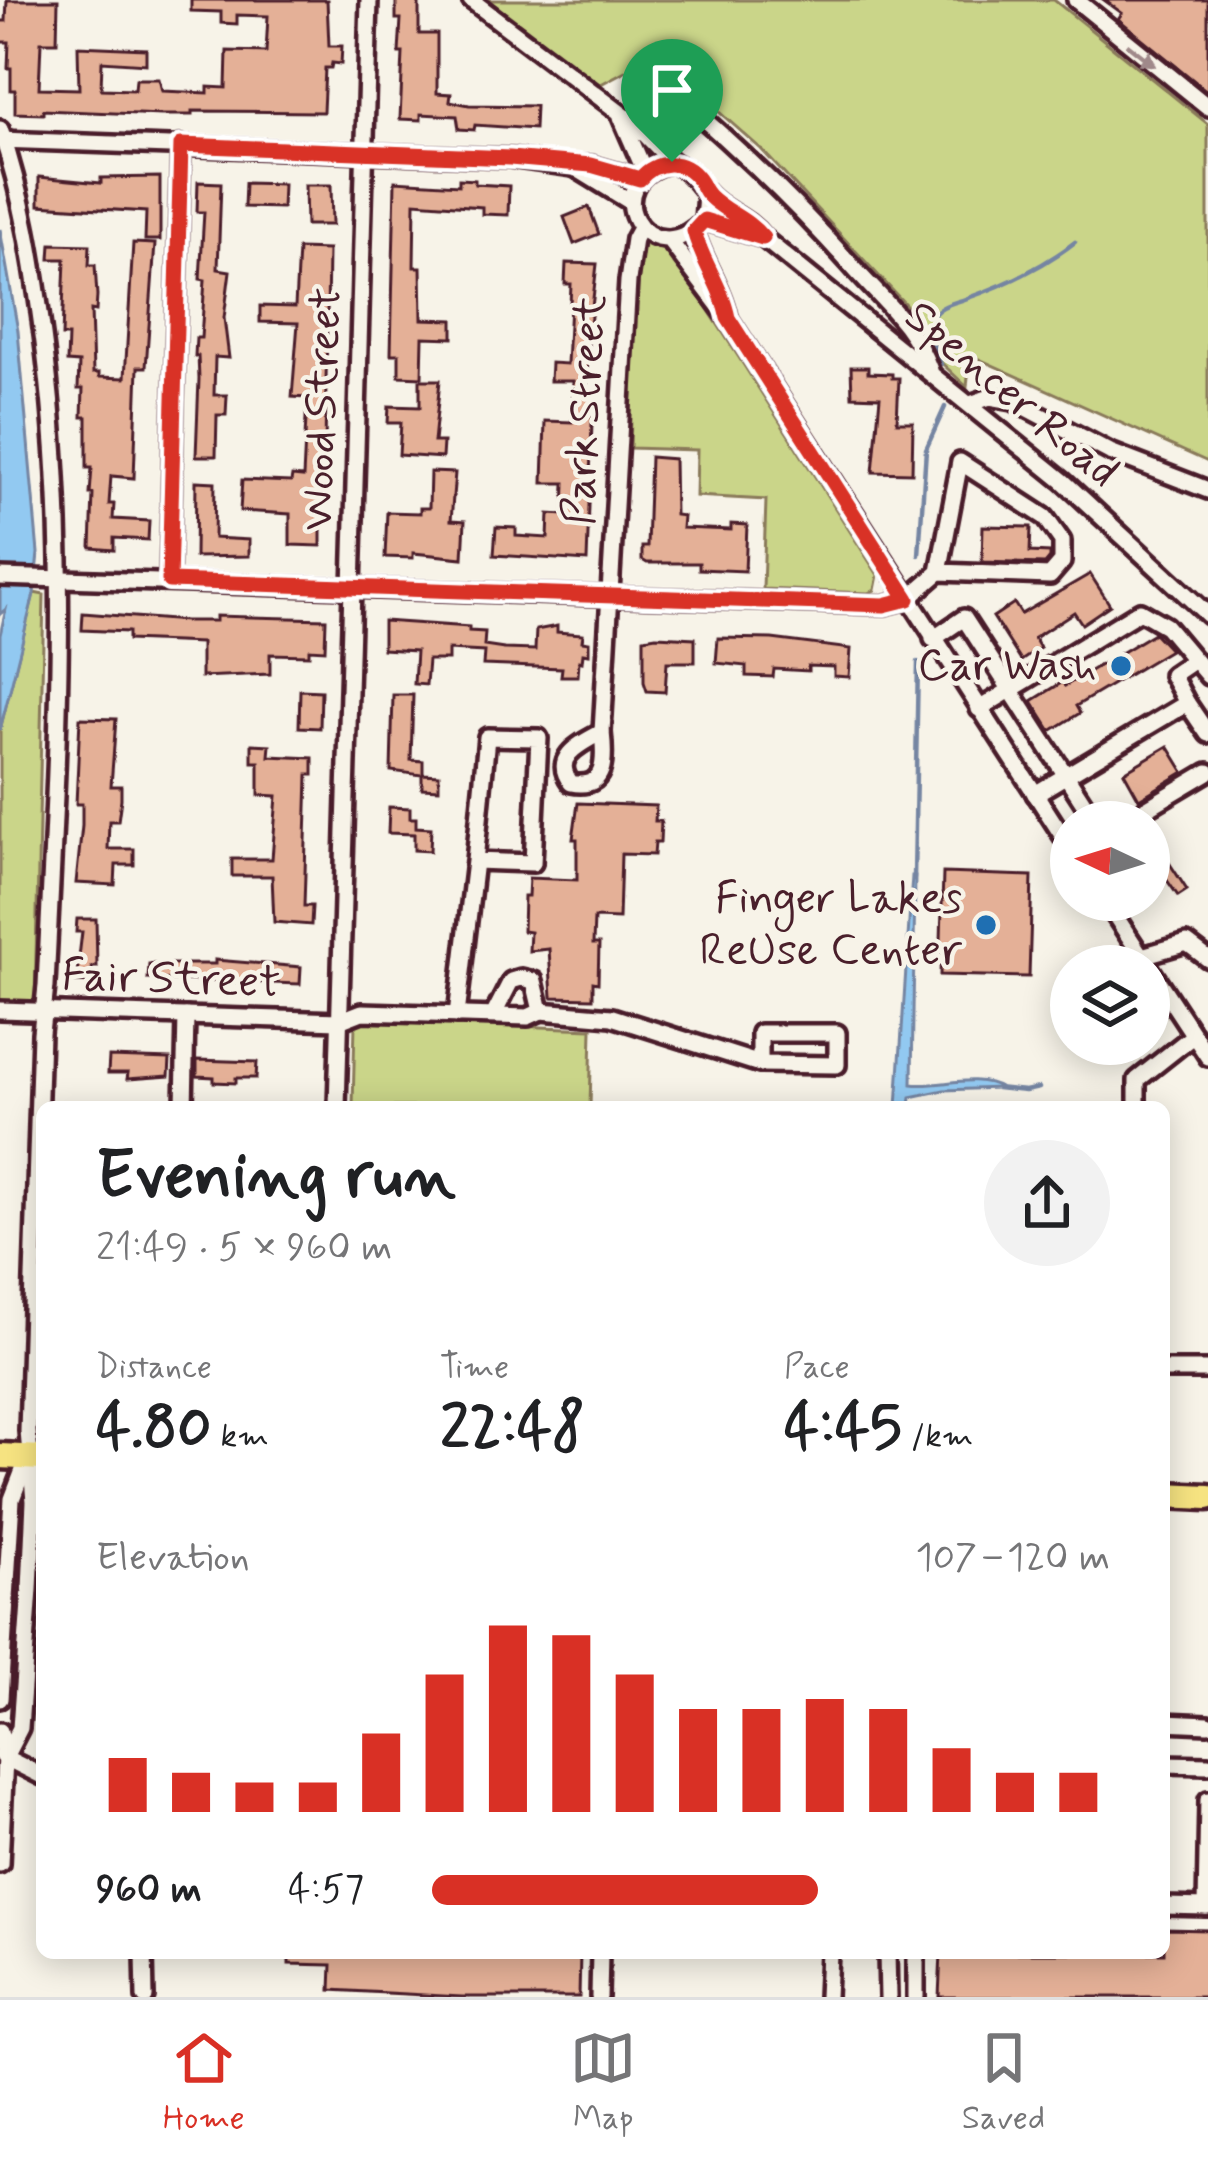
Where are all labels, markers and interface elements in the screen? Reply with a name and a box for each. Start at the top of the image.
pin [621,39,723,162]
one-way arrow [1125,42,1156,67]
icon: arrive [639,57,705,123]
street label: Wood Street [289,286,357,532]
street label: Spencer Road [892,288,1130,502]
street label: Park Street [551,293,621,527]
place label: Car Wash [917,637,1097,696]
marker: Car Wash [1108,653,1134,679]
north arrow [1050,801,1170,921]
map controls [1050,801,1170,1065]
place label: Finger Lakes ReUse Center [700,870,963,981]
marker: Finger Lakes ReUse Center [973,912,999,938]
button: layers [1050,945,1170,1065]
street label: Fair Street [61,947,281,1013]
text: Evening run [96,1135,456,1221]
button: share [984,1140,1110,1266]
text: 21:49 · 5 × 960 m [96,1223,392,1274]
text: Distance [96,1346,212,1390]
text: Time [440,1346,509,1390]
text: Pace [784,1346,850,1390]
text: 4.80 [96,1390,212,1469]
text: 22:48 [440,1390,585,1469]
text: 4:45 [784,1390,902,1469]
text: km [212,1415,269,1459]
text: /km [902,1415,973,1459]
text: Elevation [96,1533,250,1584]
text: 107–120 m [915,1533,1110,1584]
text: 960 m [96,1865,202,1916]
text: 4:57 [288,1865,364,1916]
tab: Home [163,2025,245,2141]
tab: Map [570,2025,636,2141]
tab: Saved [962,2025,1045,2141]

